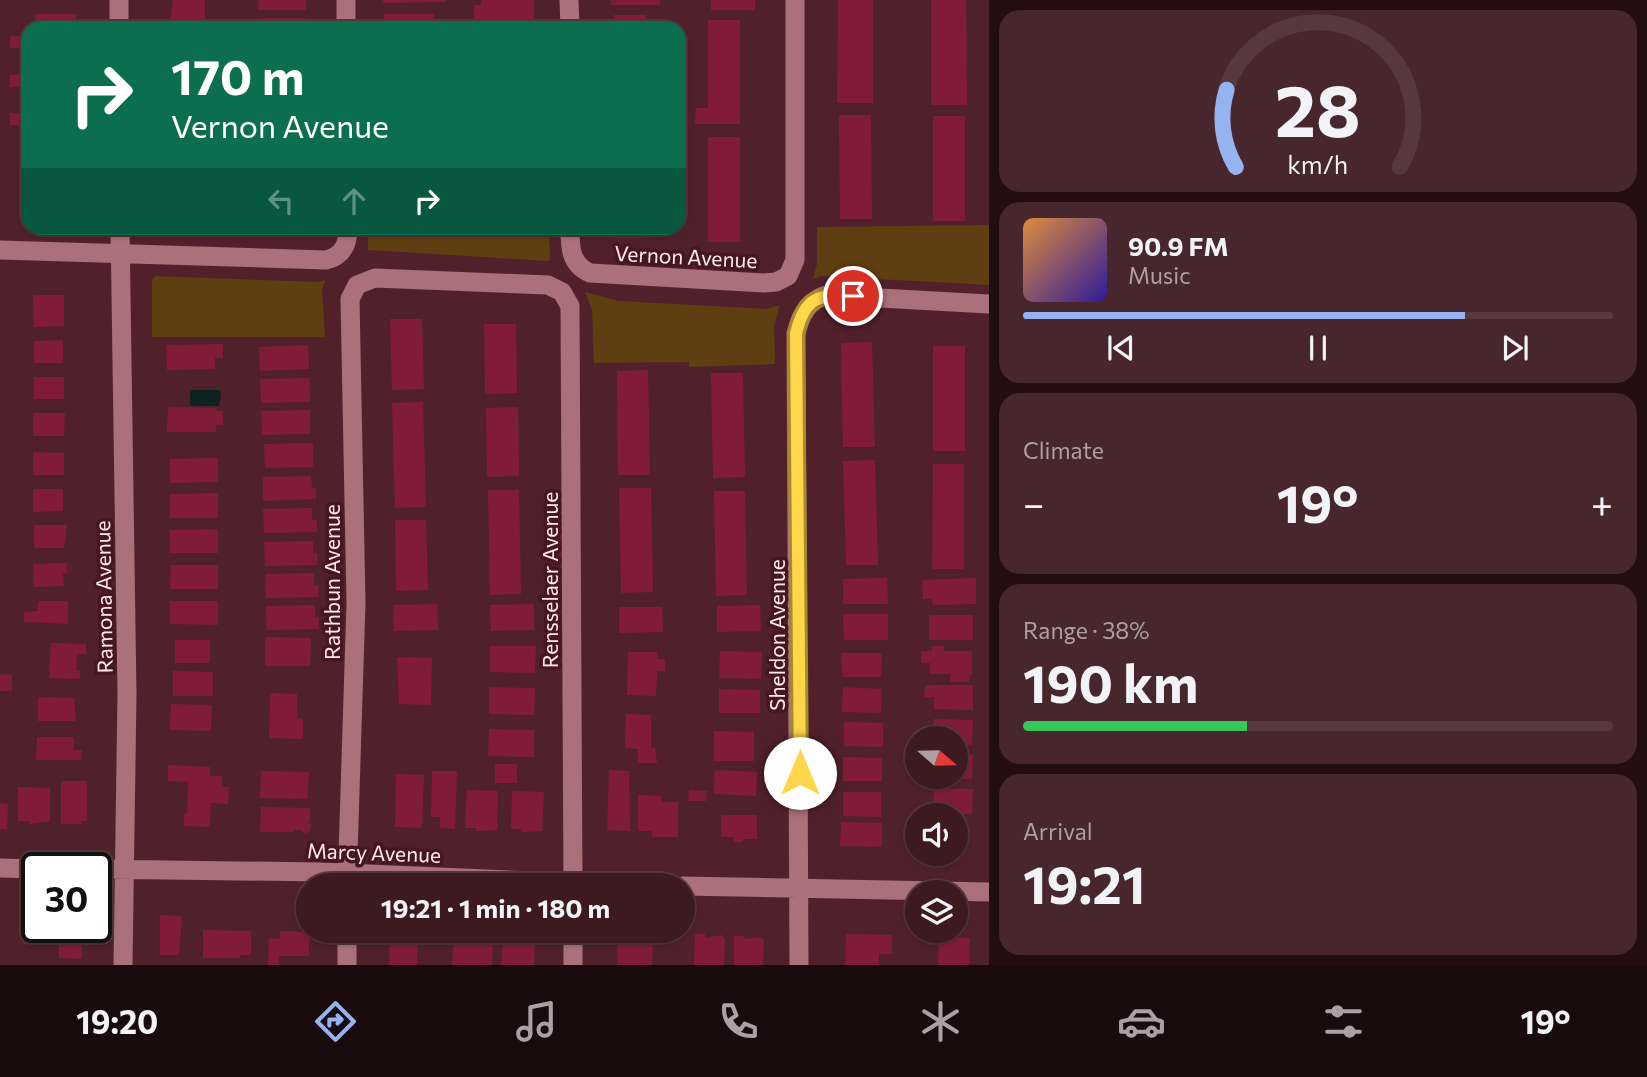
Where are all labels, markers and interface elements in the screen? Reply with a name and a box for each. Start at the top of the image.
text: 170 m [171,45,304,105]
icon: right [56,49,147,140]
text: 28 [1275,63,1361,152]
text: Vernon Avenue [171,105,389,145]
text: km/h [1288,149,1348,179]
icon: left [262,182,300,220]
icon: ahead [335,182,373,220]
icon: right [408,182,446,220]
text: 90.9 FM [1128,230,1229,261]
street label: Vernon Avenue [614,240,758,272]
text: Music [1128,261,1191,289]
pin [823,266,883,326]
icon: arrive [834,277,872,315]
icon: previous [1102,329,1140,367]
icon: pause [1299,329,1337,367]
icon: next [1496,329,1534,367]
text: Climate [1023,436,1104,464]
text: 19° [1277,470,1358,534]
text: − [1023,479,1045,526]
text: + [1591,479,1613,526]
street label: Rensselaer Avenue [537,492,562,668]
street label: Rathbun Avenue [319,504,344,660]
street label: Ramona Avenue [89,520,117,674]
street label: Sheldon Avenue [764,559,789,711]
text: Range · 38% [1023,616,1150,644]
text: 190 km [1023,650,1198,714]
north arrow [905,726,968,789]
map controls [905,726,968,943]
position arrow [763,736,837,810]
button: sound [905,803,968,866]
text: Arrival [1023,817,1093,845]
street label: Marcy Avenue [307,837,441,867]
text: 19:21 [1023,851,1146,915]
speed limit sign: 30 [21,852,112,943]
button: layers [905,880,968,943]
text: 19:21 · 1 min · 180 m [381,892,610,923]
icon: directions [311,997,360,1046]
icon: music [512,997,561,1046]
icon: phone [714,997,763,1046]
icon: climate [916,997,965,1046]
icon: car [1117,997,1166,1046]
icon: filters [1319,997,1368,1046]
text: 19:20 [76,1001,158,1041]
text: 19° [1520,1001,1571,1041]

